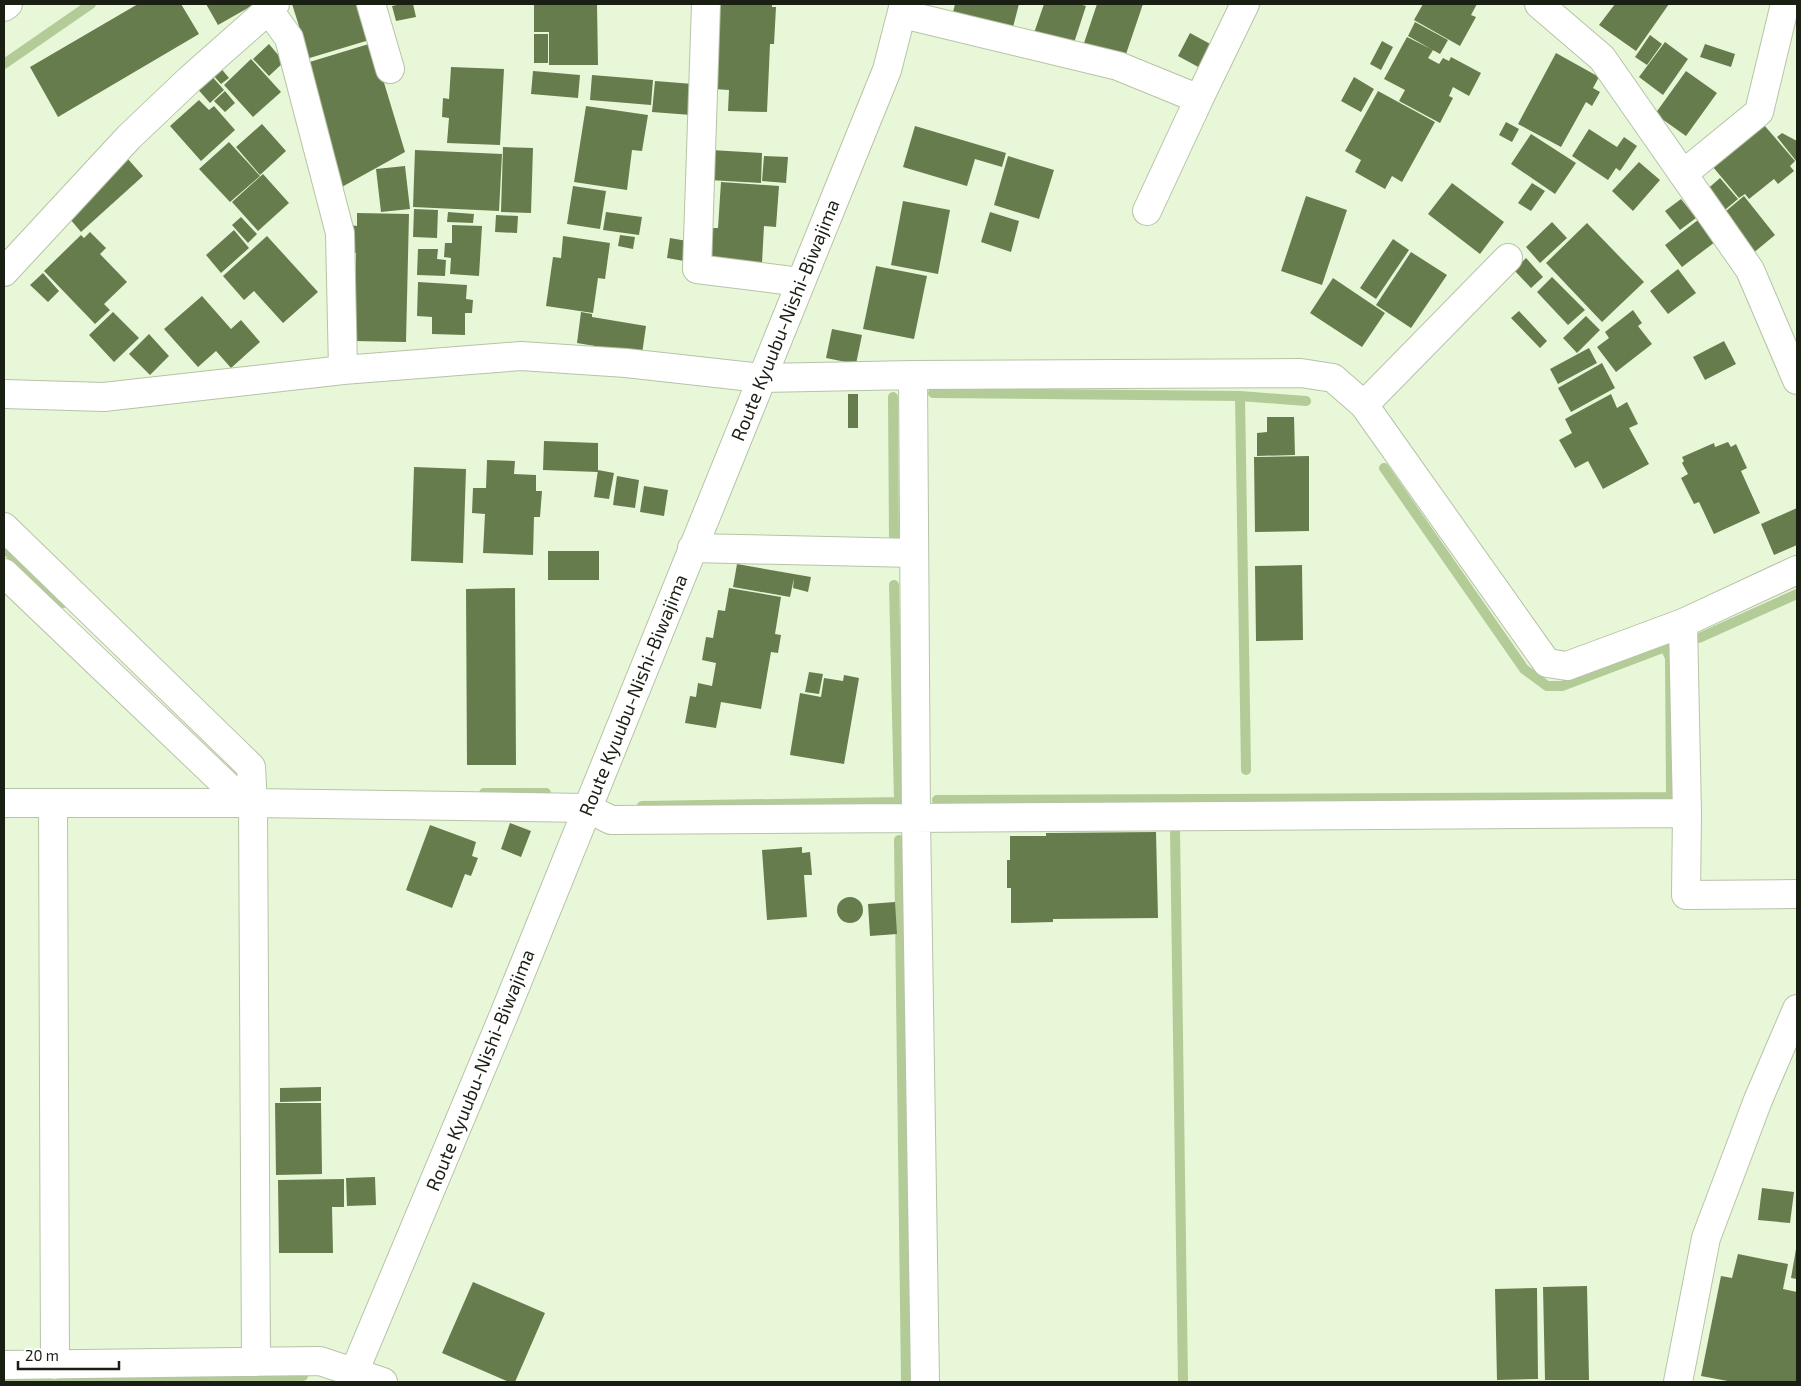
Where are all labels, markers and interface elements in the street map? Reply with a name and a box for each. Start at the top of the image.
street label: Route Kyuubu-Nishi-Biwajima [725,196,844,444]
street label: Route Kyuubu-Nishi-Biwajima [573,571,692,819]
street label: Route Kyuubu-Nishi-Biwajima [420,946,539,1194]
scale bar [18,1338,119,1370]
text: 20 m [25,1346,59,1364]

